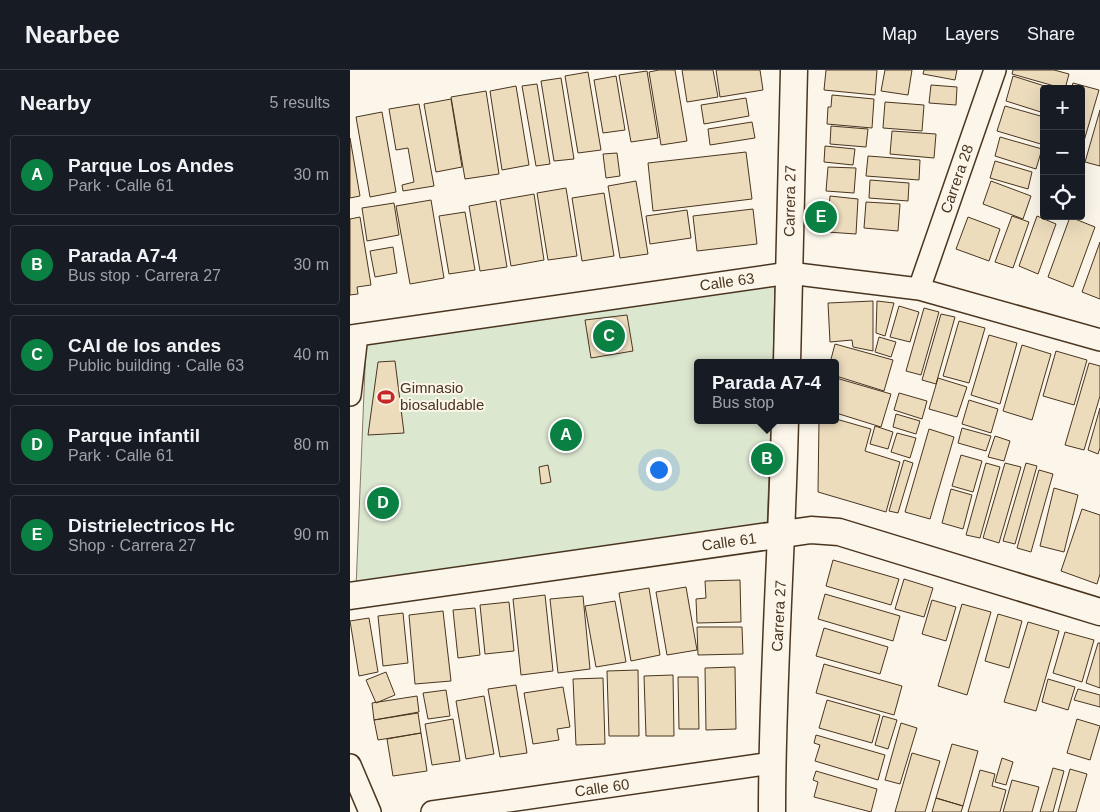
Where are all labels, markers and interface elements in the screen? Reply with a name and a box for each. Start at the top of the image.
text: Nearbee [25,21,120,48]
text: Map [882,24,917,44]
text: Layers [945,24,999,44]
text: Share [1027,24,1075,44]
map controls [1040,85,1085,220]
button: + [1040,85,1085,130]
text: Nearby [20,91,91,114]
text: 5 results [270,94,330,111]
button: − [1040,130,1085,175]
street label: Carrera 28 [937,142,976,216]
text: Parque Los Andes [68,155,234,176]
street label: Carrera 27 [780,165,799,237]
text: A [31,166,43,183]
text: 30 m [293,166,329,183]
button: locate [1040,175,1085,220]
text: Park · Calle 61 [68,177,174,194]
pin: E [805,198,837,236]
text: Parada A7-4 [68,245,177,266]
text: B [31,256,43,273]
text: 30 m [293,256,329,273]
text: Bus stop · Carrera 27 [68,267,221,284]
street label: Calle 63 [698,269,755,294]
pin: C [593,317,625,355]
text: CAI de los andes [68,335,221,356]
text: C [31,346,43,363]
text: 40 m [293,346,329,363]
text: Public building · Calle 63 [68,357,244,374]
popup [694,359,839,424]
text: Parada A7-4 [712,372,821,393]
place label: Gimnasio biosaludable [400,379,484,413]
sports icon: Gimnasio biosaludable [376,387,396,407]
text: Bus stop [712,394,774,411]
pin: A [550,416,582,454]
text: Parque infantil [68,425,200,446]
text: D [31,436,43,453]
text: 80 m [293,436,329,453]
pin: B [751,440,783,478]
text: Park · Calle 61 [68,447,174,464]
your location [646,457,672,483]
pin: D [367,484,399,522]
text: Distrielectricos Hc [68,515,235,536]
text: E [32,526,42,543]
text: 90 m [293,526,329,543]
street label: Calle 61 [700,529,757,554]
text: Shop · Carrera 27 [68,537,196,554]
street label: Carrera 27 [768,580,789,652]
street label: Calle 60 [573,775,630,800]

